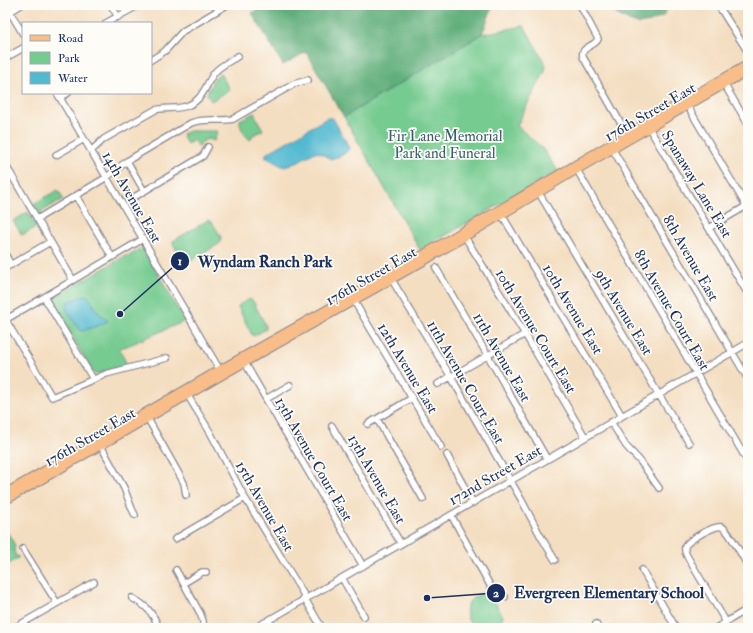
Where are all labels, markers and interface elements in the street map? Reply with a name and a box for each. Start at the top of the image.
legend [22,22,152,94]
text: Road [58,31,83,46]
text: Park [58,51,80,66]
text: Water [57,71,88,86]
street label: 176th Street East [601,79,699,146]
park label: Fir Lane Memorial Park and Funeral [387,127,503,163]
street label: Spanaway Lane East [656,127,736,242]
street label: 14th Avenue East [98,148,166,247]
street label: 8th Avenue East [658,212,723,305]
street label: 176th Street East [322,243,420,310]
callout: Wyndam Ranch Park [170,247,341,275]
street label: 8th Avenue Court East [629,247,714,374]
text: Wyndam Ranch Park [197,252,333,273]
text: 1 [178,254,182,269]
street label: 10th Avenue East [538,260,607,358]
street label: 9th Avenue East [590,265,657,359]
street label: 10th Avenue Court East [491,266,580,397]
street label: 11th Avenue East [468,309,535,405]
street label: 11th Avenue Court East [422,317,509,448]
street label: 12th Avenue East [373,319,442,417]
street label: 13th Avenue Court East [270,394,357,525]
street label: 176th Street East [41,404,139,471]
street label: 13th Avenue East [343,431,410,528]
street label: 172nd Street East [445,441,545,510]
street label: 15th Avenue East [231,458,298,555]
callout: Evergreen Elementary School [486,579,712,607]
text: Evergreen Elementary School [514,583,705,604]
text: 2 [493,586,499,601]

